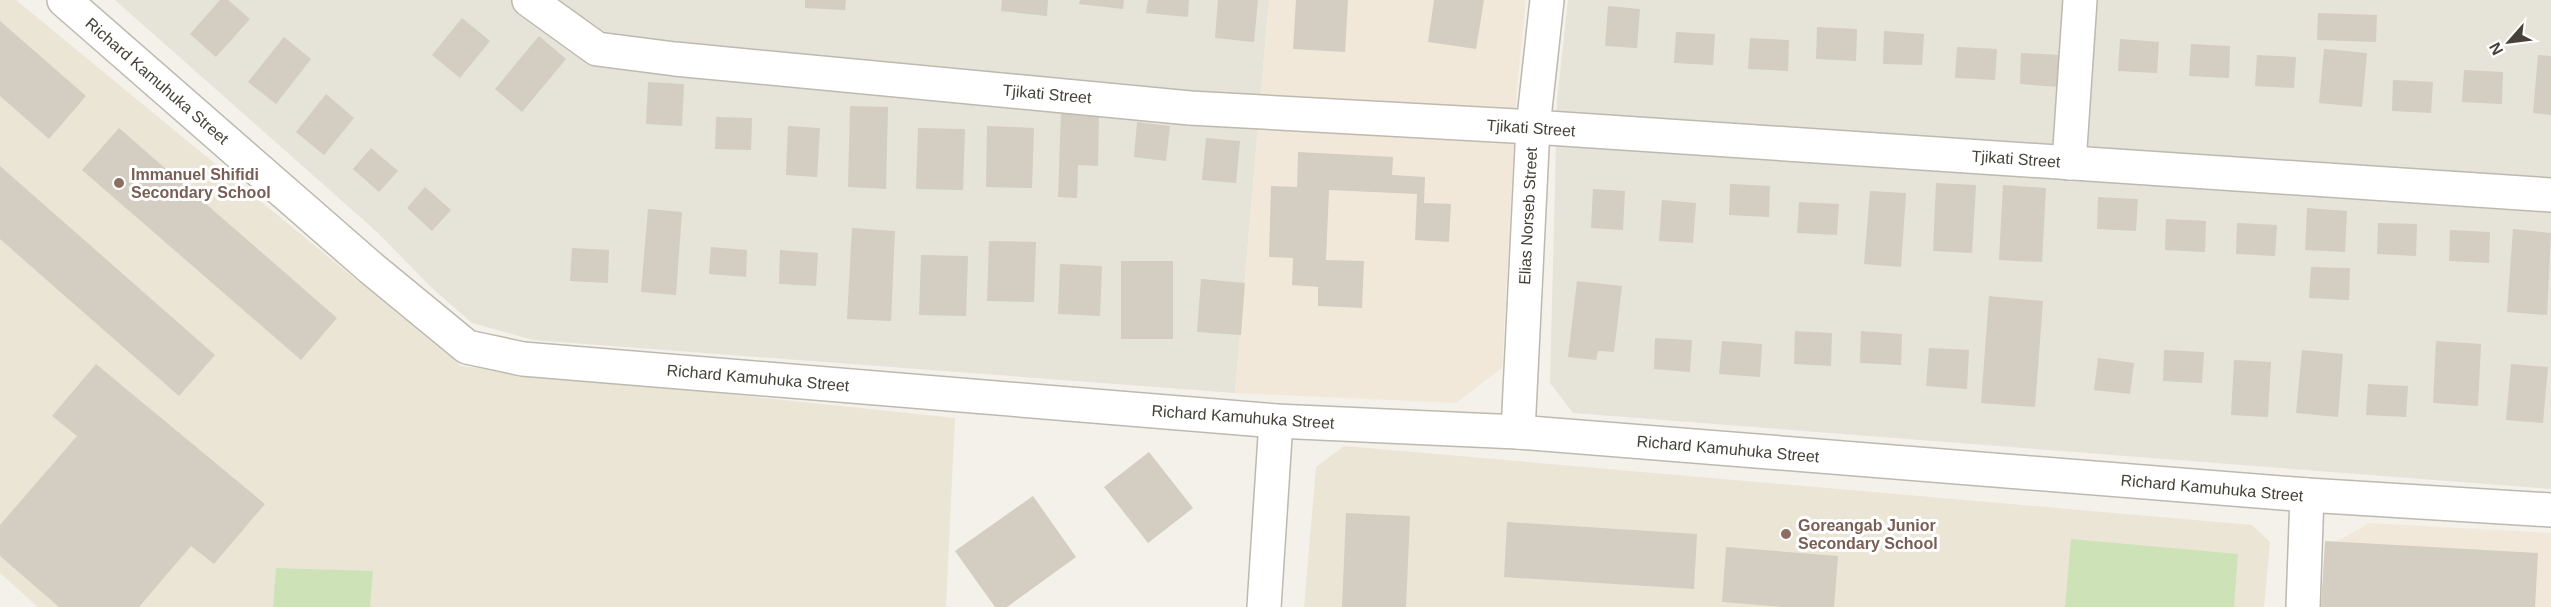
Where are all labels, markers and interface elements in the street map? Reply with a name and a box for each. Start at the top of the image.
north arrow [2479,12,2539,72]
street label: Richard Kamuhuka Street [82,14,232,148]
text: N [2486,40,2506,58]
street label: Tjikati Street [1002,82,1093,106]
street label: Tjikati Street [1486,116,1576,140]
street label: Elias Norseb Street [1516,146,1540,285]
street label: Tjikati Street [1971,147,2061,171]
place label: Immanuel Shifidi Secondary School [131,166,271,201]
marker: Immanuel Shifidi Secondary School [112,176,126,190]
street label: Richard Kamuhuka Street [666,362,851,394]
street label: Richard Kamuhuka Street [1151,402,1336,432]
street label: Richard Kamuhuka Street [1636,433,1821,465]
street label: Richard Kamuhuka Street [2120,472,2305,504]
place label: Goreangab Junior Secondary School [1798,517,1938,552]
marker: Goreangab Junior Secondary School [1779,527,1793,541]

